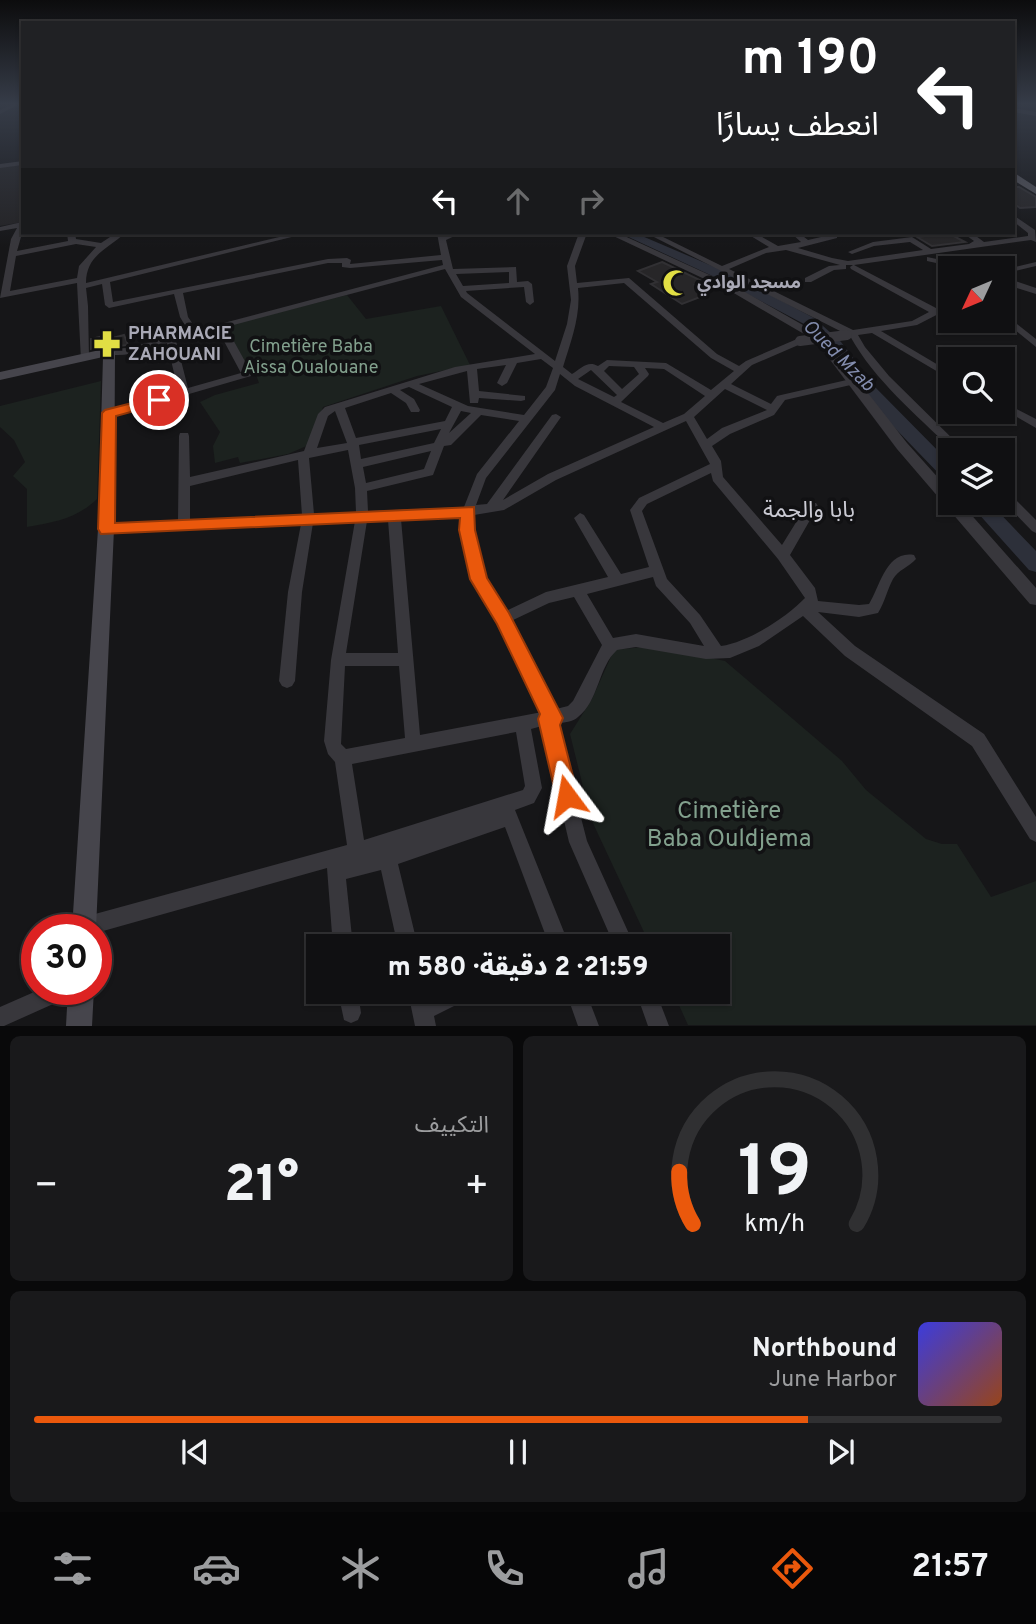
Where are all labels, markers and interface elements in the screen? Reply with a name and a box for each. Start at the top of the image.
text: 190 m [742,30,879,92]
icon: left [903,49,994,140]
text: انعطف يسارًا [716,107,879,147]
icon: left [426,182,464,220]
icon: ahead [499,182,537,220]
icon: right [572,182,610,220]
north arrow [938,256,1015,332]
map controls [938,256,1015,515]
mosque icon: مسجد الوادي [661,268,691,298]
place label: مسجد الوادي [697,272,801,296]
water label: Oued Mzab [797,315,880,398]
place label: PHARMACIE ZAHOUANI [128,323,232,367]
pharmacy icon: PHARMACIE ZAHOUANI [92,329,122,359]
park label: Cimetière Baba Aissa Oualouane [244,336,378,380]
button: search [938,347,1015,424]
pin [129,370,189,430]
icon: arrive [140,381,178,419]
button: layers [938,438,1015,515]
district label: بابا والجمة [763,497,855,526]
position arrow [530,759,604,833]
park label: Cimetière Baba Ouldjema [647,797,811,855]
speed limit sign: 30 [21,914,112,1005]
text: 21:59 · 2 دقيقة · 580 m [388,952,648,985]
text: التكييف [415,1112,489,1141]
text: 19 [738,1131,811,1223]
text: 21° [224,1154,299,1220]
text: − [34,1163,59,1212]
text: + [464,1163,489,1212]
text: km/h [744,1209,805,1241]
text: Northbound [752,1333,897,1366]
text: June Harbor [769,1366,897,1395]
icon: previous [176,1433,214,1471]
icon: pause [499,1433,537,1471]
icon: next [822,1433,860,1471]
icon: filters [48,1544,97,1593]
icon: car [192,1544,241,1593]
icon: climate [336,1544,385,1593]
icon: phone [480,1544,529,1593]
icon: music [624,1544,673,1593]
icon: directions [768,1544,817,1593]
text: 21:57 [912,1548,989,1588]

